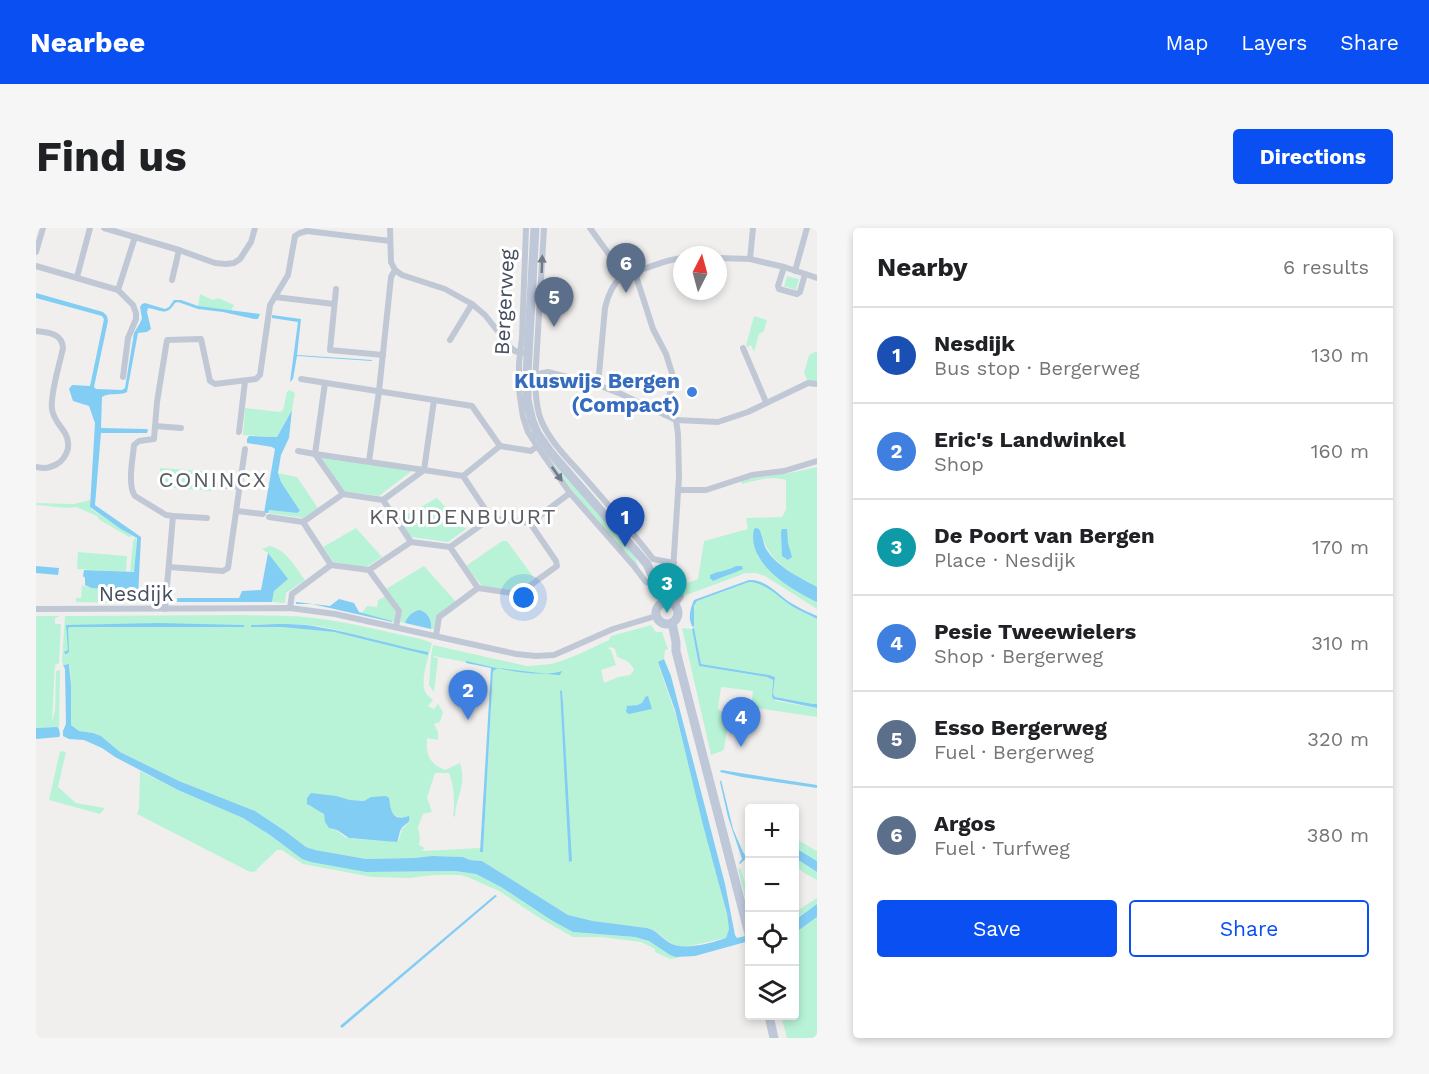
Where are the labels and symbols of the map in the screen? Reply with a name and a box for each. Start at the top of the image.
pin: 6 [606,244,646,293]
north arrow [673,246,727,300]
street label: Bergerweg [489,247,519,356]
one-way arrow [538,254,547,273]
pin: 5 [534,278,574,327]
place label: Kluswijs Bergen (Compact) [514,368,680,417]
marker: Kluswijs Bergen (Compact) [685,385,699,399]
one-way arrow [551,466,563,482]
district label: CONINCX [158,467,268,492]
pin: 1 [606,498,644,547]
district label: KRUIDENBUURT [369,504,557,529]
pin: 3 [648,564,686,613]
street label: Nesdijk [99,581,173,606]
your location [509,583,538,612]
pin: 2 [448,670,488,720]
pin: 4 [722,698,760,747]

